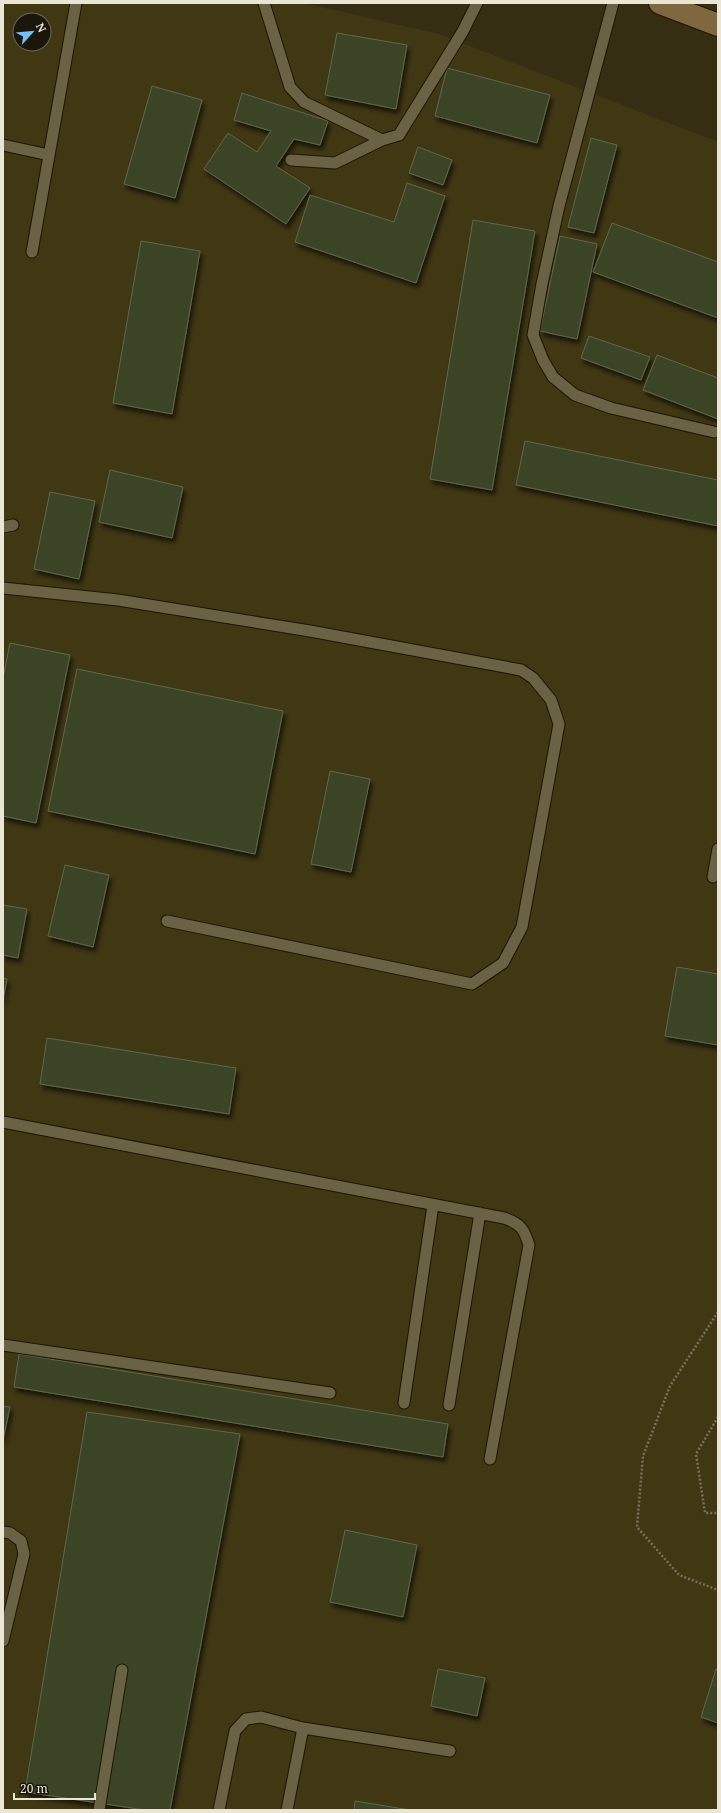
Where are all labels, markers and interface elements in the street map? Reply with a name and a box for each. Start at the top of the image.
north arrow [12,12,52,52]
text: N [33,20,50,35]
scale bar [14,1775,95,1801]
text: 20 m [20,1780,48,1797]

